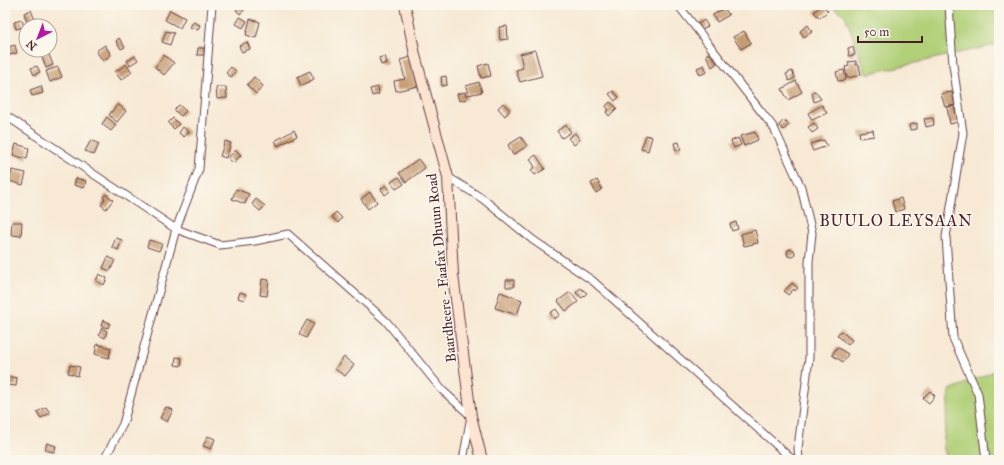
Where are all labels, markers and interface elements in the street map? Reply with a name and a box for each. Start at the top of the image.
north arrow [18,18,58,58]
scale bar [858,18,922,44]
text: 50 m [864,25,889,39]
text: N [23,37,39,53]
street label: Baardheere - Faafax Dhuun Road [423,173,460,363]
district label: BUULO LEYSAAN [819,211,973,230]

